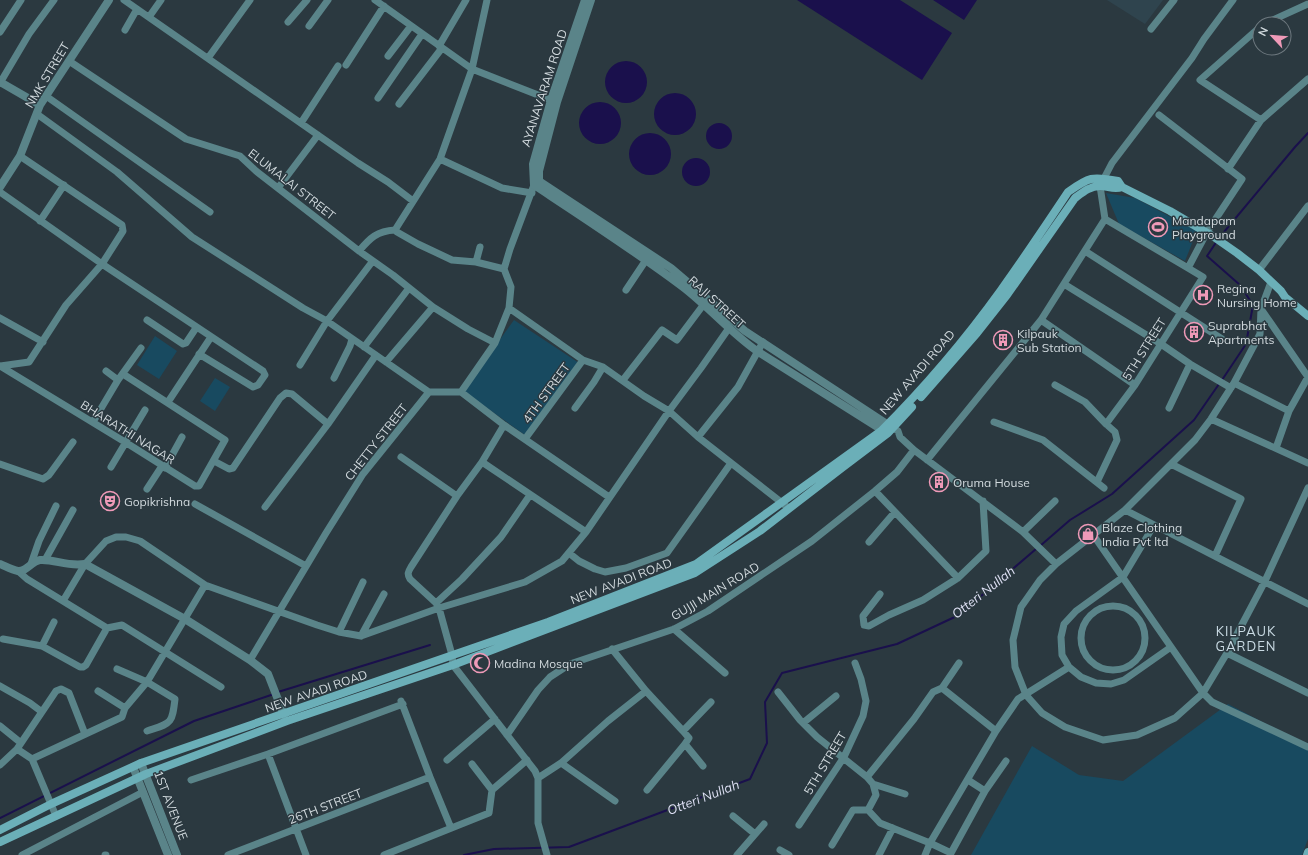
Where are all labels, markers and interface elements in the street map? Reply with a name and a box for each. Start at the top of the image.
north arrow [1252,16,1292,56]
text: N [1255,25,1271,38]
street label: AYANAVARAM ROAD [518,27,570,149]
street label: NMK STREET [21,39,73,111]
street label: ELUMALAI STREET [245,145,339,223]
place label: Mandapam Playground [1172,213,1236,242]
sports icon: Mandapam Playground [1147,216,1169,238]
street label: RAJI STREET [685,273,749,332]
place label: Regina Nursing Home [1217,281,1297,310]
hospital icon: Regina Nursing Home [1192,284,1214,306]
street label: 5TH STREET [1119,314,1170,383]
place label: Suprabhat Apartments [1208,318,1274,347]
building icon: Suprabhat Apartments [1183,321,1205,343]
street label: NEW AVADI ROAD [876,326,958,417]
place label: Kilpauk Sub Station [1017,326,1082,355]
building icon: Kilpauk Sub Station [992,329,1014,351]
street label: 4TH STREET [519,359,573,426]
street label: BHARATHI NAGAR [78,397,178,467]
street label: CHETTY STREET [341,400,411,483]
building icon: Oruma House [928,471,950,493]
place label: Oruma House [953,475,1030,490]
theatre icon: Gopikrishna [99,490,121,512]
place label: Gopikrishna [124,494,190,509]
place label: Blaze Clothing India Pvt ltd [1102,520,1182,549]
shop icon: Blaze Clothing India Pvt ltd [1077,523,1099,545]
street label: NEW AVADI ROAD [568,555,674,607]
street label: GUJJI MAIN ROAD [668,559,762,623]
water label: Otteri Nullah [948,562,1018,622]
district label: KILPAUK GARDEN [1215,623,1277,654]
mosque icon: Madina Mosque [469,652,491,674]
place label: Madina Mosque [494,656,583,671]
street label: NEW AVADI ROAD [263,666,369,716]
street label: 5TH STREET [800,728,850,797]
street label: 1ST AVENUE [151,768,191,842]
water label: Otteri Nullah [665,776,741,818]
street label: 26TH STREET [286,785,365,827]

